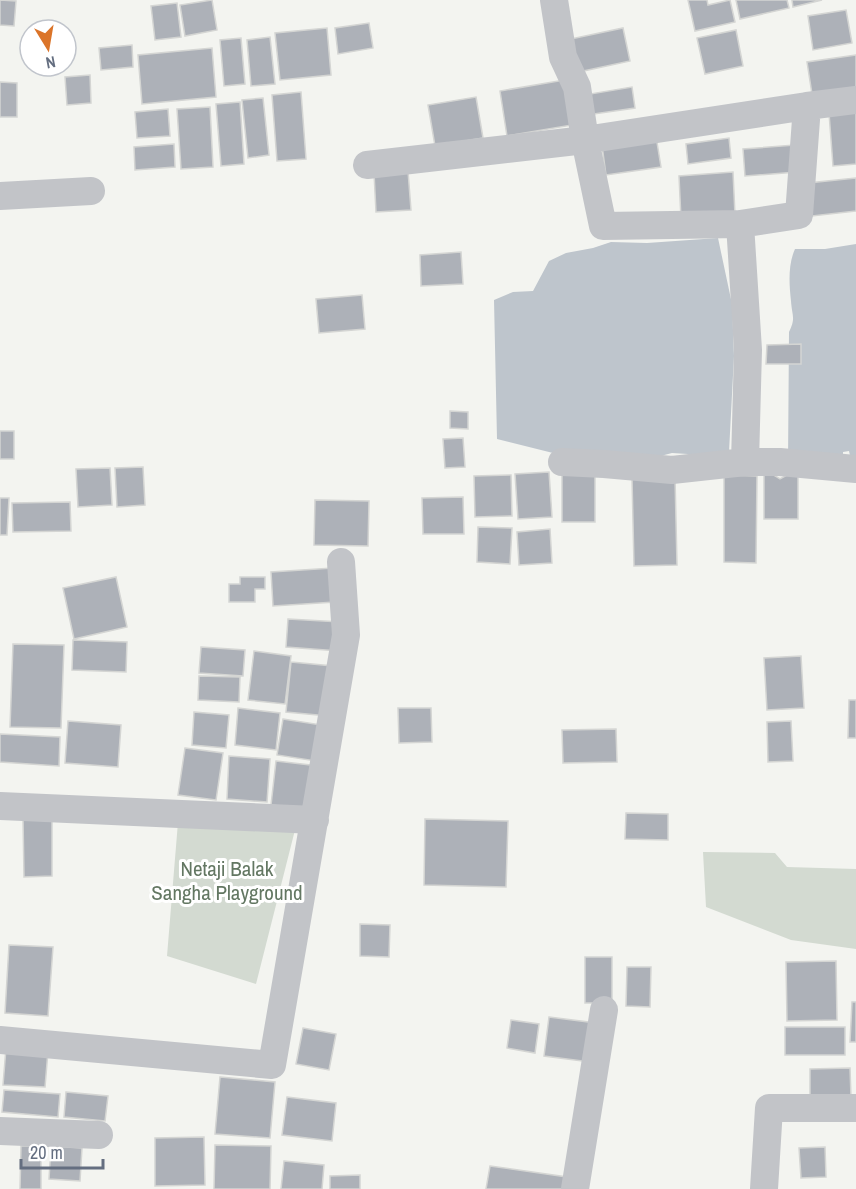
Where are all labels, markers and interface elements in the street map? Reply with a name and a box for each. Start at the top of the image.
north arrow [18,18,78,78]
text: N [44,51,58,74]
park label: Netaji Balak Sangha Playground [151,854,303,907]
scale bar [21,1132,104,1170]
text: 20 m [30,1140,63,1165]

